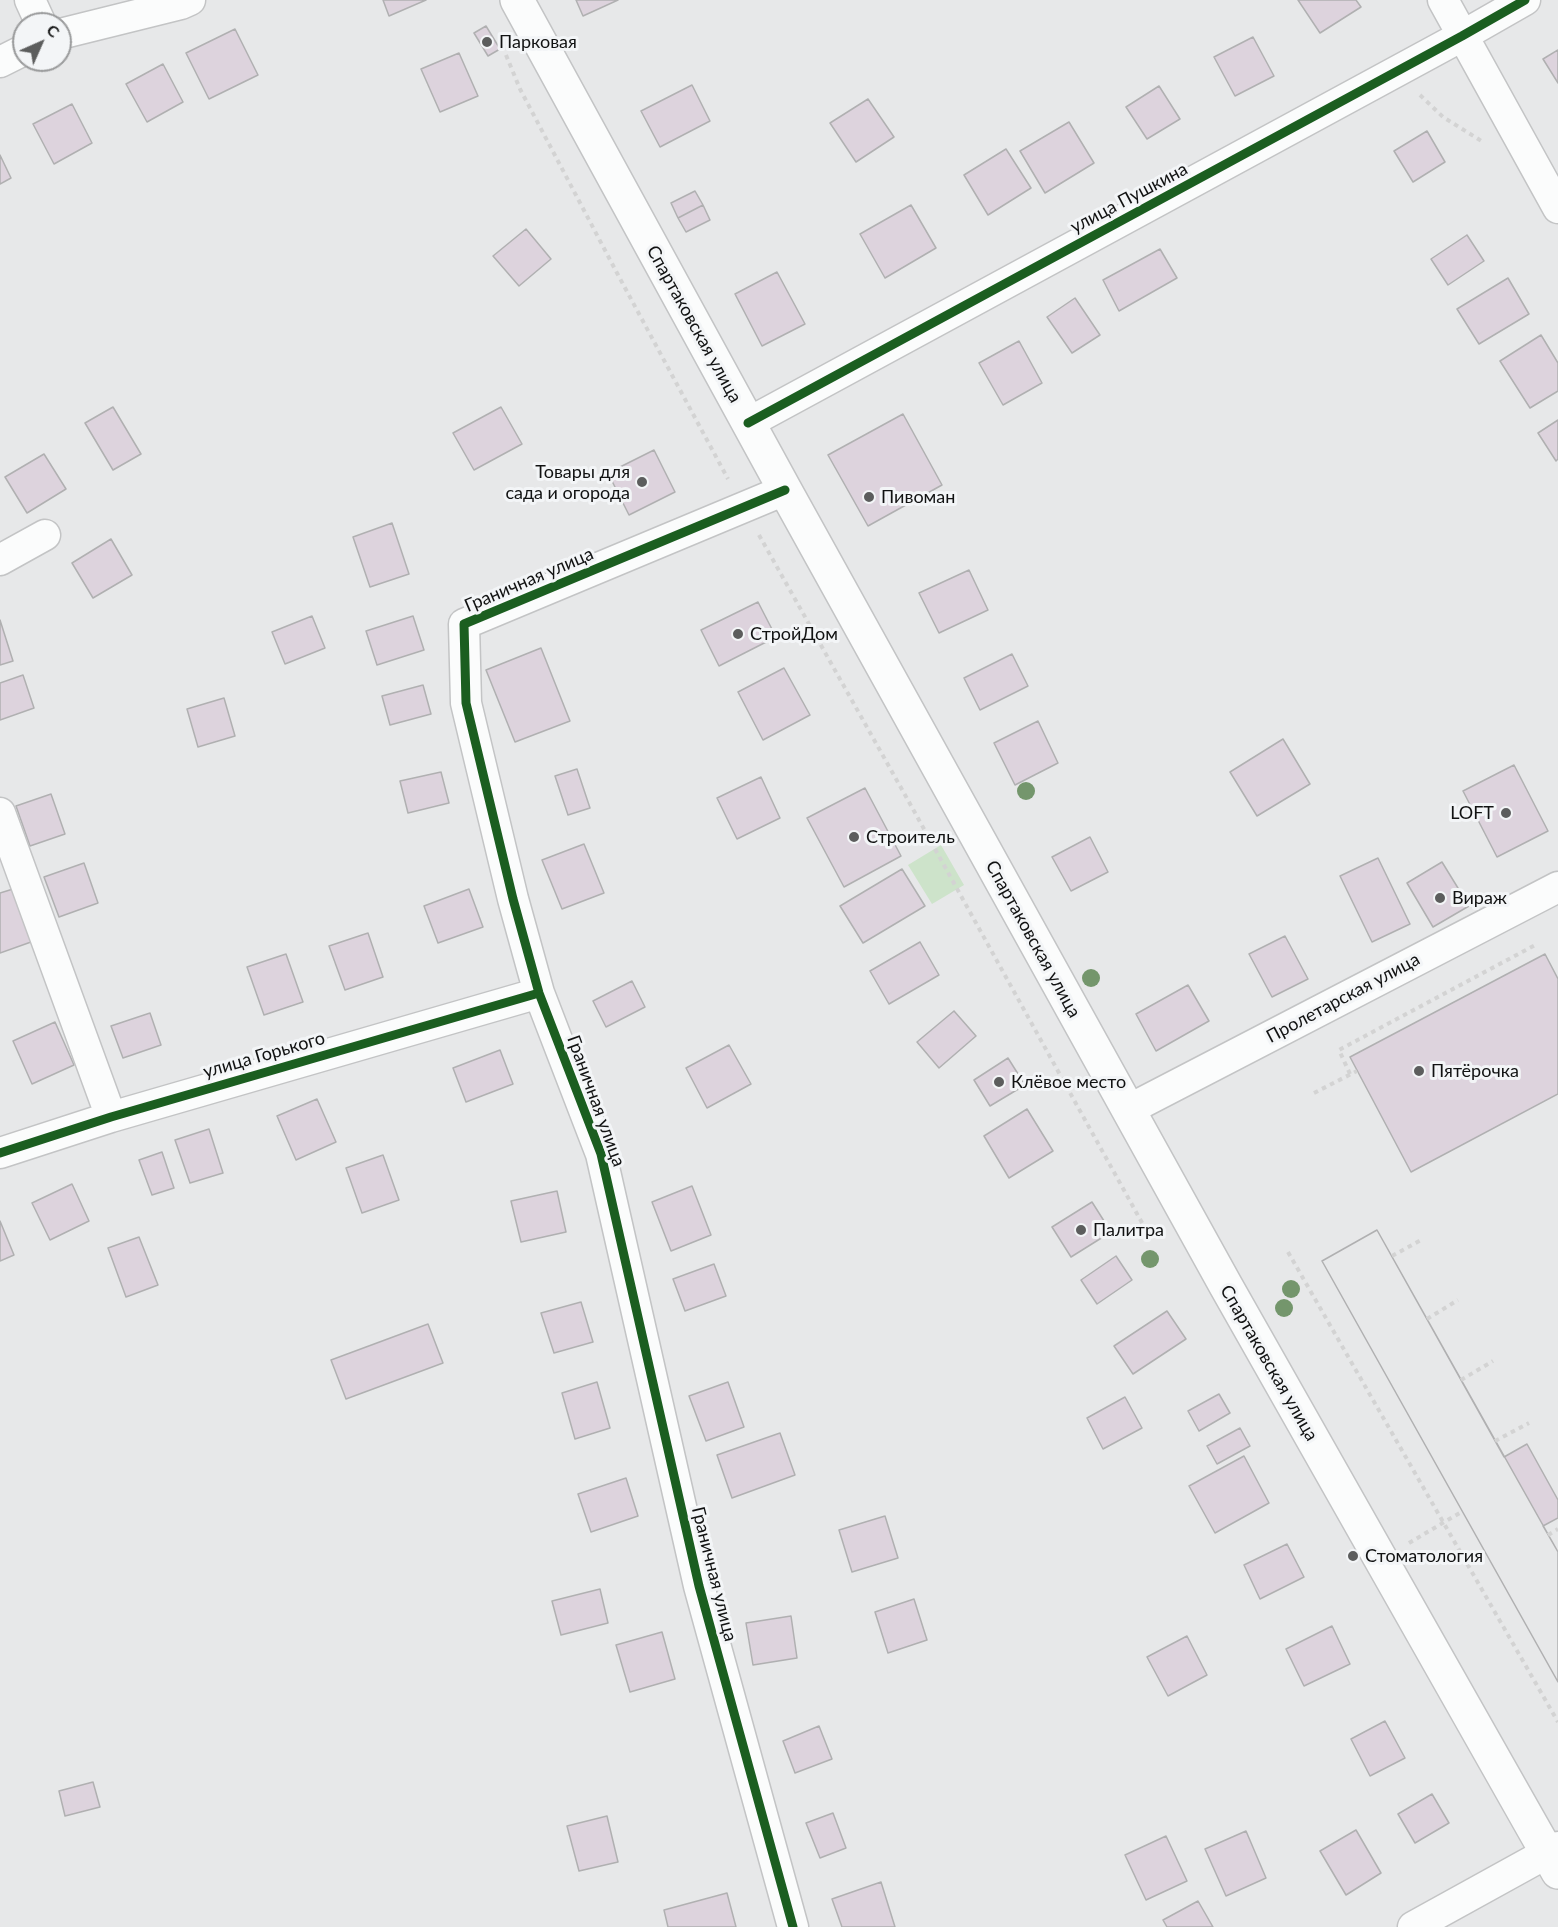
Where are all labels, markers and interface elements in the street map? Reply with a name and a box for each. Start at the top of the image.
north arrow [12,12,72,72]
text: С [43,20,64,41]
place label: Парковая [499,31,577,53]
marker: Парковая [480,35,494,49]
street label: улица Пушкина [1067,158,1191,238]
street label: Спартаковская улица [642,242,746,406]
place label: Товары для сада и огорода [505,461,630,504]
marker: Товары для сада и огорода [635,475,649,489]
place label: Пивоман [881,486,955,508]
marker: Пивоман [862,490,876,504]
street label: Граничная улица [461,543,597,617]
place label: СтройДом [750,623,838,645]
marker: СтройДом [731,627,745,641]
place label: LOFT [1450,802,1494,824]
marker: LOFT [1499,806,1513,820]
place label: Строитель [866,826,955,848]
marker: Строитель [847,830,861,844]
street label: Спартаковская улица [981,857,1085,1021]
place label: Вираж [1452,887,1507,909]
marker: Вираж [1433,891,1447,905]
street label: Пролетарская улица [1263,948,1423,1048]
street label: улица Горького [201,1027,327,1083]
street label: Граничная улица [562,1032,630,1170]
place label: Пятёрочка [1431,1060,1519,1082]
marker: Пятёрочка [1412,1064,1426,1078]
place label: Клёвое место [1011,1071,1126,1093]
marker: Клёвое место [992,1075,1006,1089]
place label: Палитра [1093,1219,1164,1241]
marker: Палитра [1074,1223,1088,1237]
street label: Спартаковская улица [1216,1281,1322,1445]
street label: Граничная улица [687,1504,741,1644]
place label: Стоматология [1365,1545,1483,1567]
marker: Стоматология [1346,1549,1360,1563]

